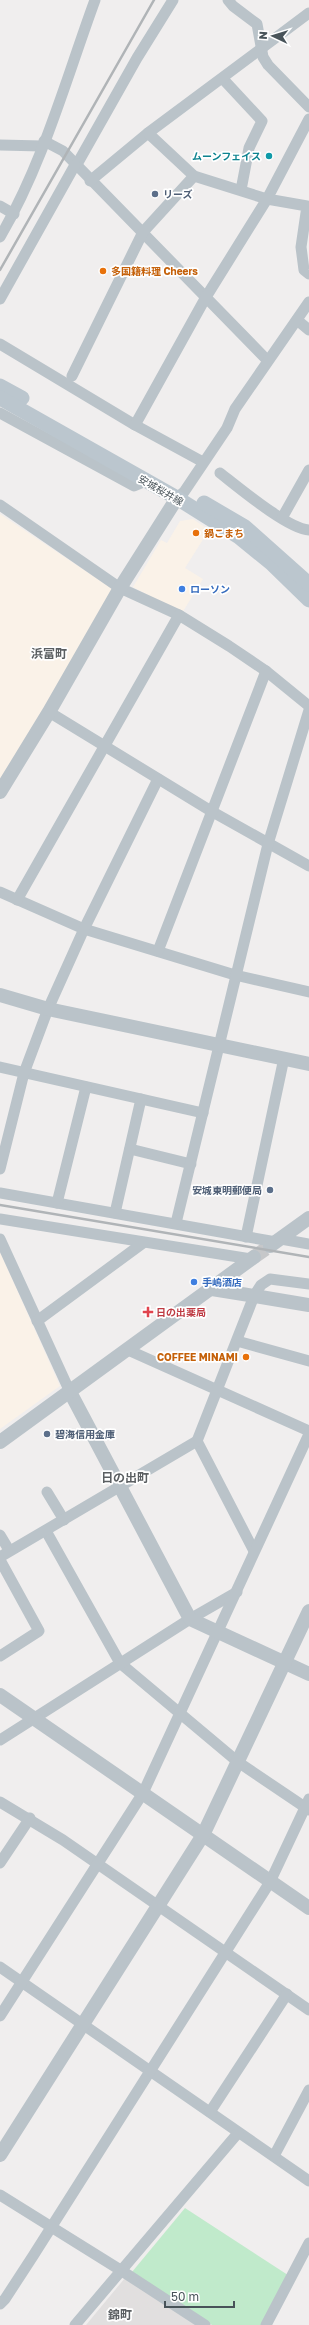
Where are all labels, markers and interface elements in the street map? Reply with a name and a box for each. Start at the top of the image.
north arrow [253,16,293,56]
text: N [256,31,269,40]
place label: ムーンフェイス [192,150,261,162]
marker: ムーンフェイス [264,151,274,161]
place label: リーズ [163,188,193,200]
marker: リーズ [150,189,160,199]
place label: 多国籍料理 Cheers [111,265,198,277]
marker: 多国籍料理 Cheers [98,266,108,276]
street label: 安城桜井線 [136,472,186,508]
place label: 鍋こまち [204,527,244,539]
marker: 鍋こまち [191,528,201,538]
place label: ローソン [190,583,230,595]
marker: ローソン [177,584,187,594]
district label: 浜富町 [31,646,67,661]
place label: 安城東明郵便局 [192,1184,262,1196]
marker: 安城東明郵便局 [265,1185,275,1195]
place label: 手嶋酒店 [202,1276,242,1288]
marker: 手嶋酒店 [189,1277,199,1287]
place label: 日の出薬局 [156,1306,206,1318]
marker: 日の出薬局 [143,1307,153,1317]
place label: COFFEE MINAMI [157,1351,238,1363]
marker: COFFEE MINAMI [241,1352,251,1362]
place label: 碧海信用金庫 [55,1428,115,1440]
marker: 碧海信用金庫 [42,1429,52,1439]
district label: 日の出町 [101,1470,149,1485]
scale bar [165,2283,234,2309]
text: 50 m [171,2289,199,2304]
district label: 錦町 [107,2307,132,2322]

